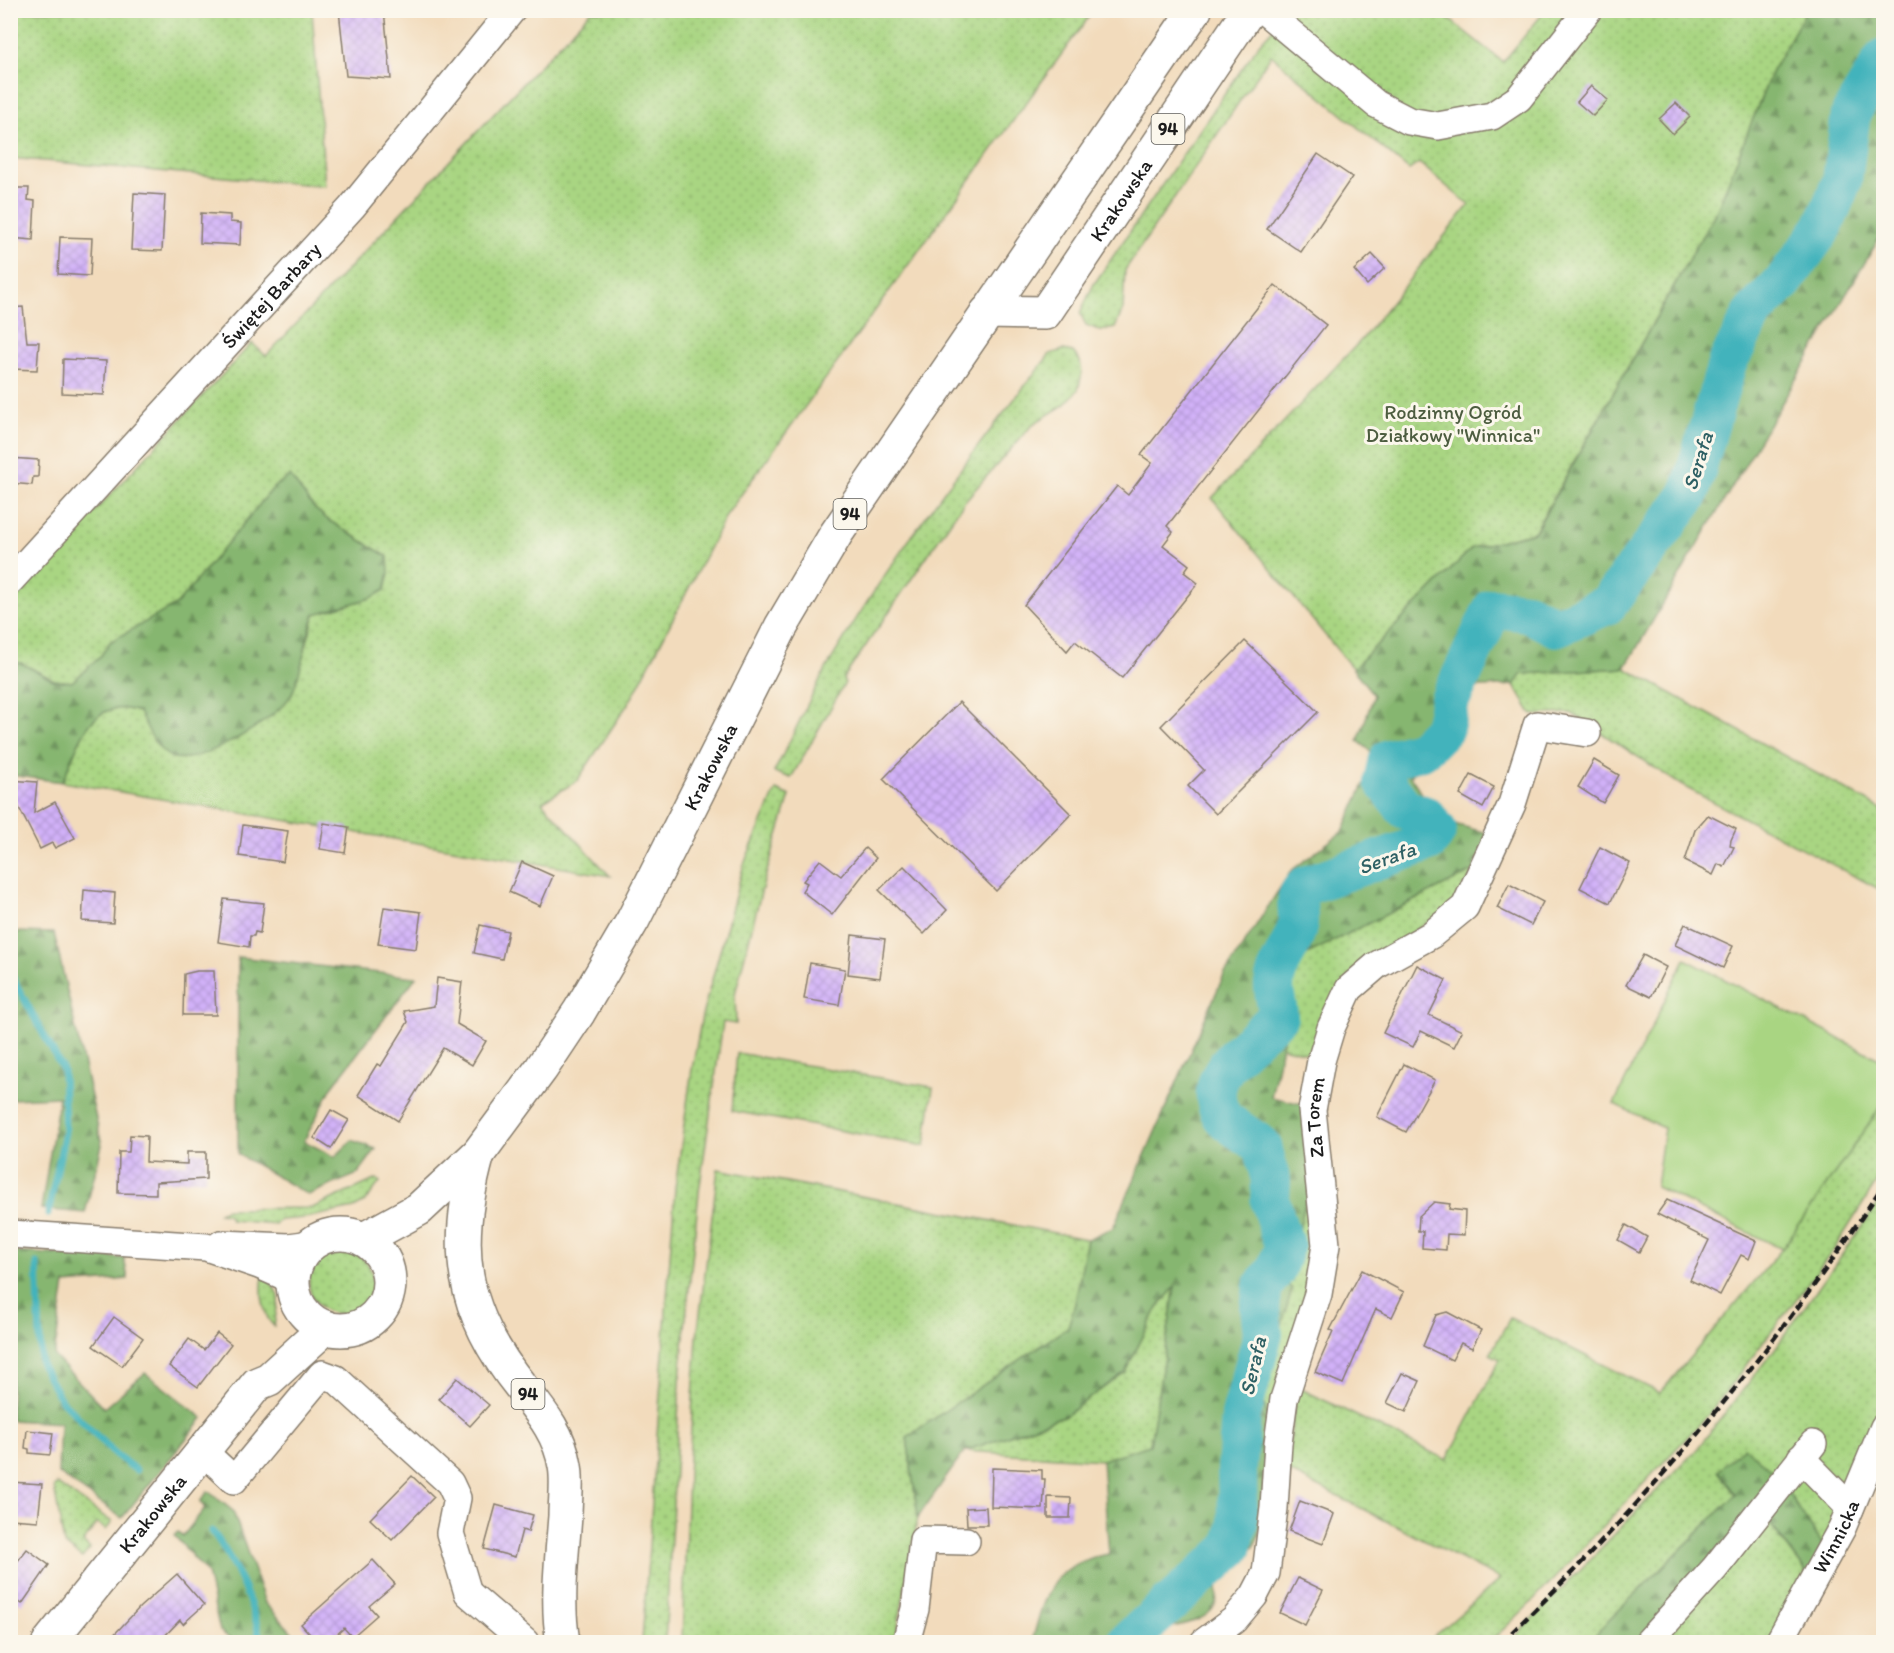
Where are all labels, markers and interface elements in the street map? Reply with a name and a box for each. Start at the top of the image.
road number: 94 [1152,114,1184,144]
street label: Krakowska [1085,154,1158,246]
street label: Świętej Barbary [217,237,326,353]
park label: Rodzinny Ogród Działkowy "Winnica" [1366,400,1540,447]
water label: Serafa [1677,429,1718,493]
road number: 94 [834,499,866,529]
street label: Krakowska [678,719,743,814]
water label: Serafa [1355,836,1419,879]
street label: Za Torem [1300,1075,1330,1159]
water label: Serafa [1234,1334,1271,1398]
road number: 94 [512,1379,544,1409]
street label: Krakowska [114,1469,192,1558]
street label: Winnicka [1807,1496,1865,1578]

